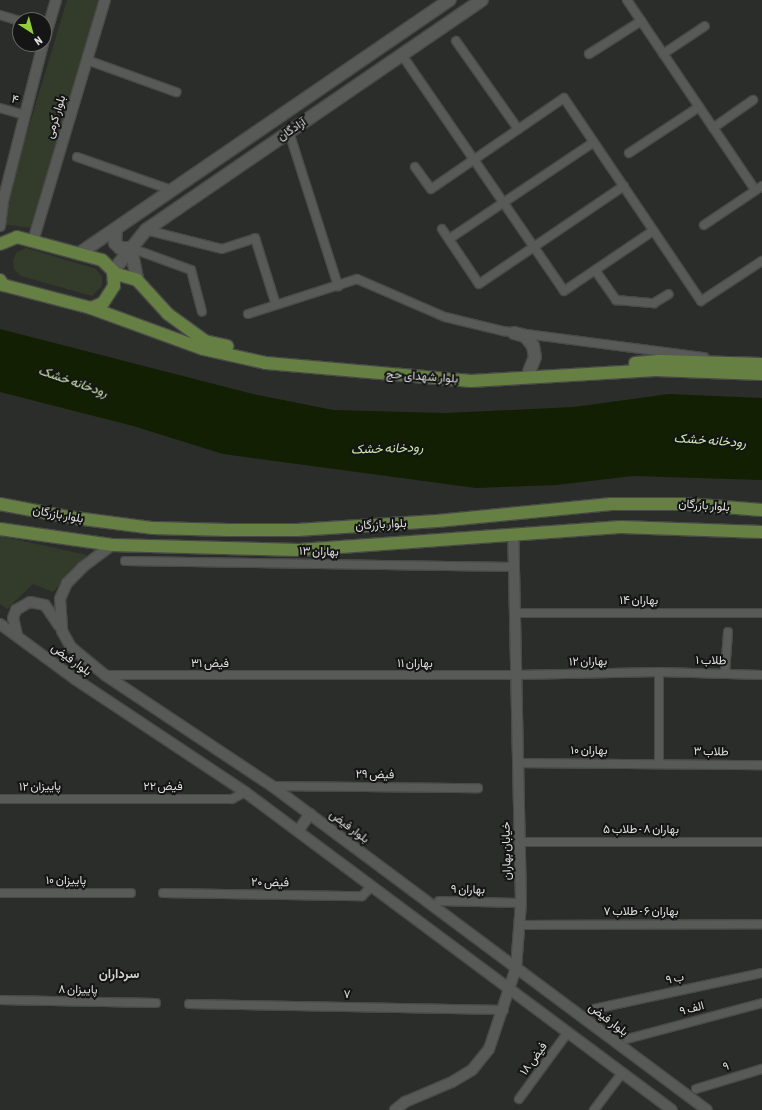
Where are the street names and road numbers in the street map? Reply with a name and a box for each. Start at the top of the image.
street label: ۴ [10,92,20,108]
street label: بلوار کرمی [43,94,69,140]
street label: آزادگان [275,115,309,145]
street label: بلوار شهدای حج [385,367,459,387]
street label: بلوار بازرگان [678,497,730,515]
street label: بلوار بازرگان [31,503,85,527]
street label: بلوار بازرگان [355,516,407,534]
street label: بهاران ۱۳ [299,544,339,560]
street label: بهاران ۱۴ [620,594,658,608]
street label: بلوار فیض [48,641,94,679]
street label: بهاران ۱۲ [569,654,607,670]
street label: طلاب ۱ [696,654,726,668]
street label: فیض ۳۱ [191,657,229,671]
street label: بهاران ۱۱ [397,657,433,671]
street label: بهاران ۱۰ [570,744,608,758]
street label: طلاب ۳ [693,744,729,760]
street label: فیض ۲۹ [355,767,395,783]
street label: پاییزان ۱۲ [19,779,61,795]
street label: فیض ۲۲ [143,780,183,794]
street label: بلوار فیض [326,807,372,847]
street label: خیابان بهاران [499,821,515,881]
street label: بهاران ۸ - طلاب ۵ [603,823,679,837]
street label: پاییزان ۱۰ [46,874,86,888]
street label: فیض ۲۰ [251,875,289,891]
street label: بهاران ۹ [451,883,485,897]
street label: بهاران ۶ - طلاب ۷ [604,905,678,919]
street label: ۹ ب [665,970,685,988]
street label: پاییزان ۸ [58,982,98,998]
street label: ۷ [343,988,351,1002]
street label: ۹ الف [678,999,706,1019]
street label: بلوار فیض [585,1000,631,1040]
street label: فیض ۱۸ [517,1040,551,1078]
street label: ۹ [721,1059,731,1075]

